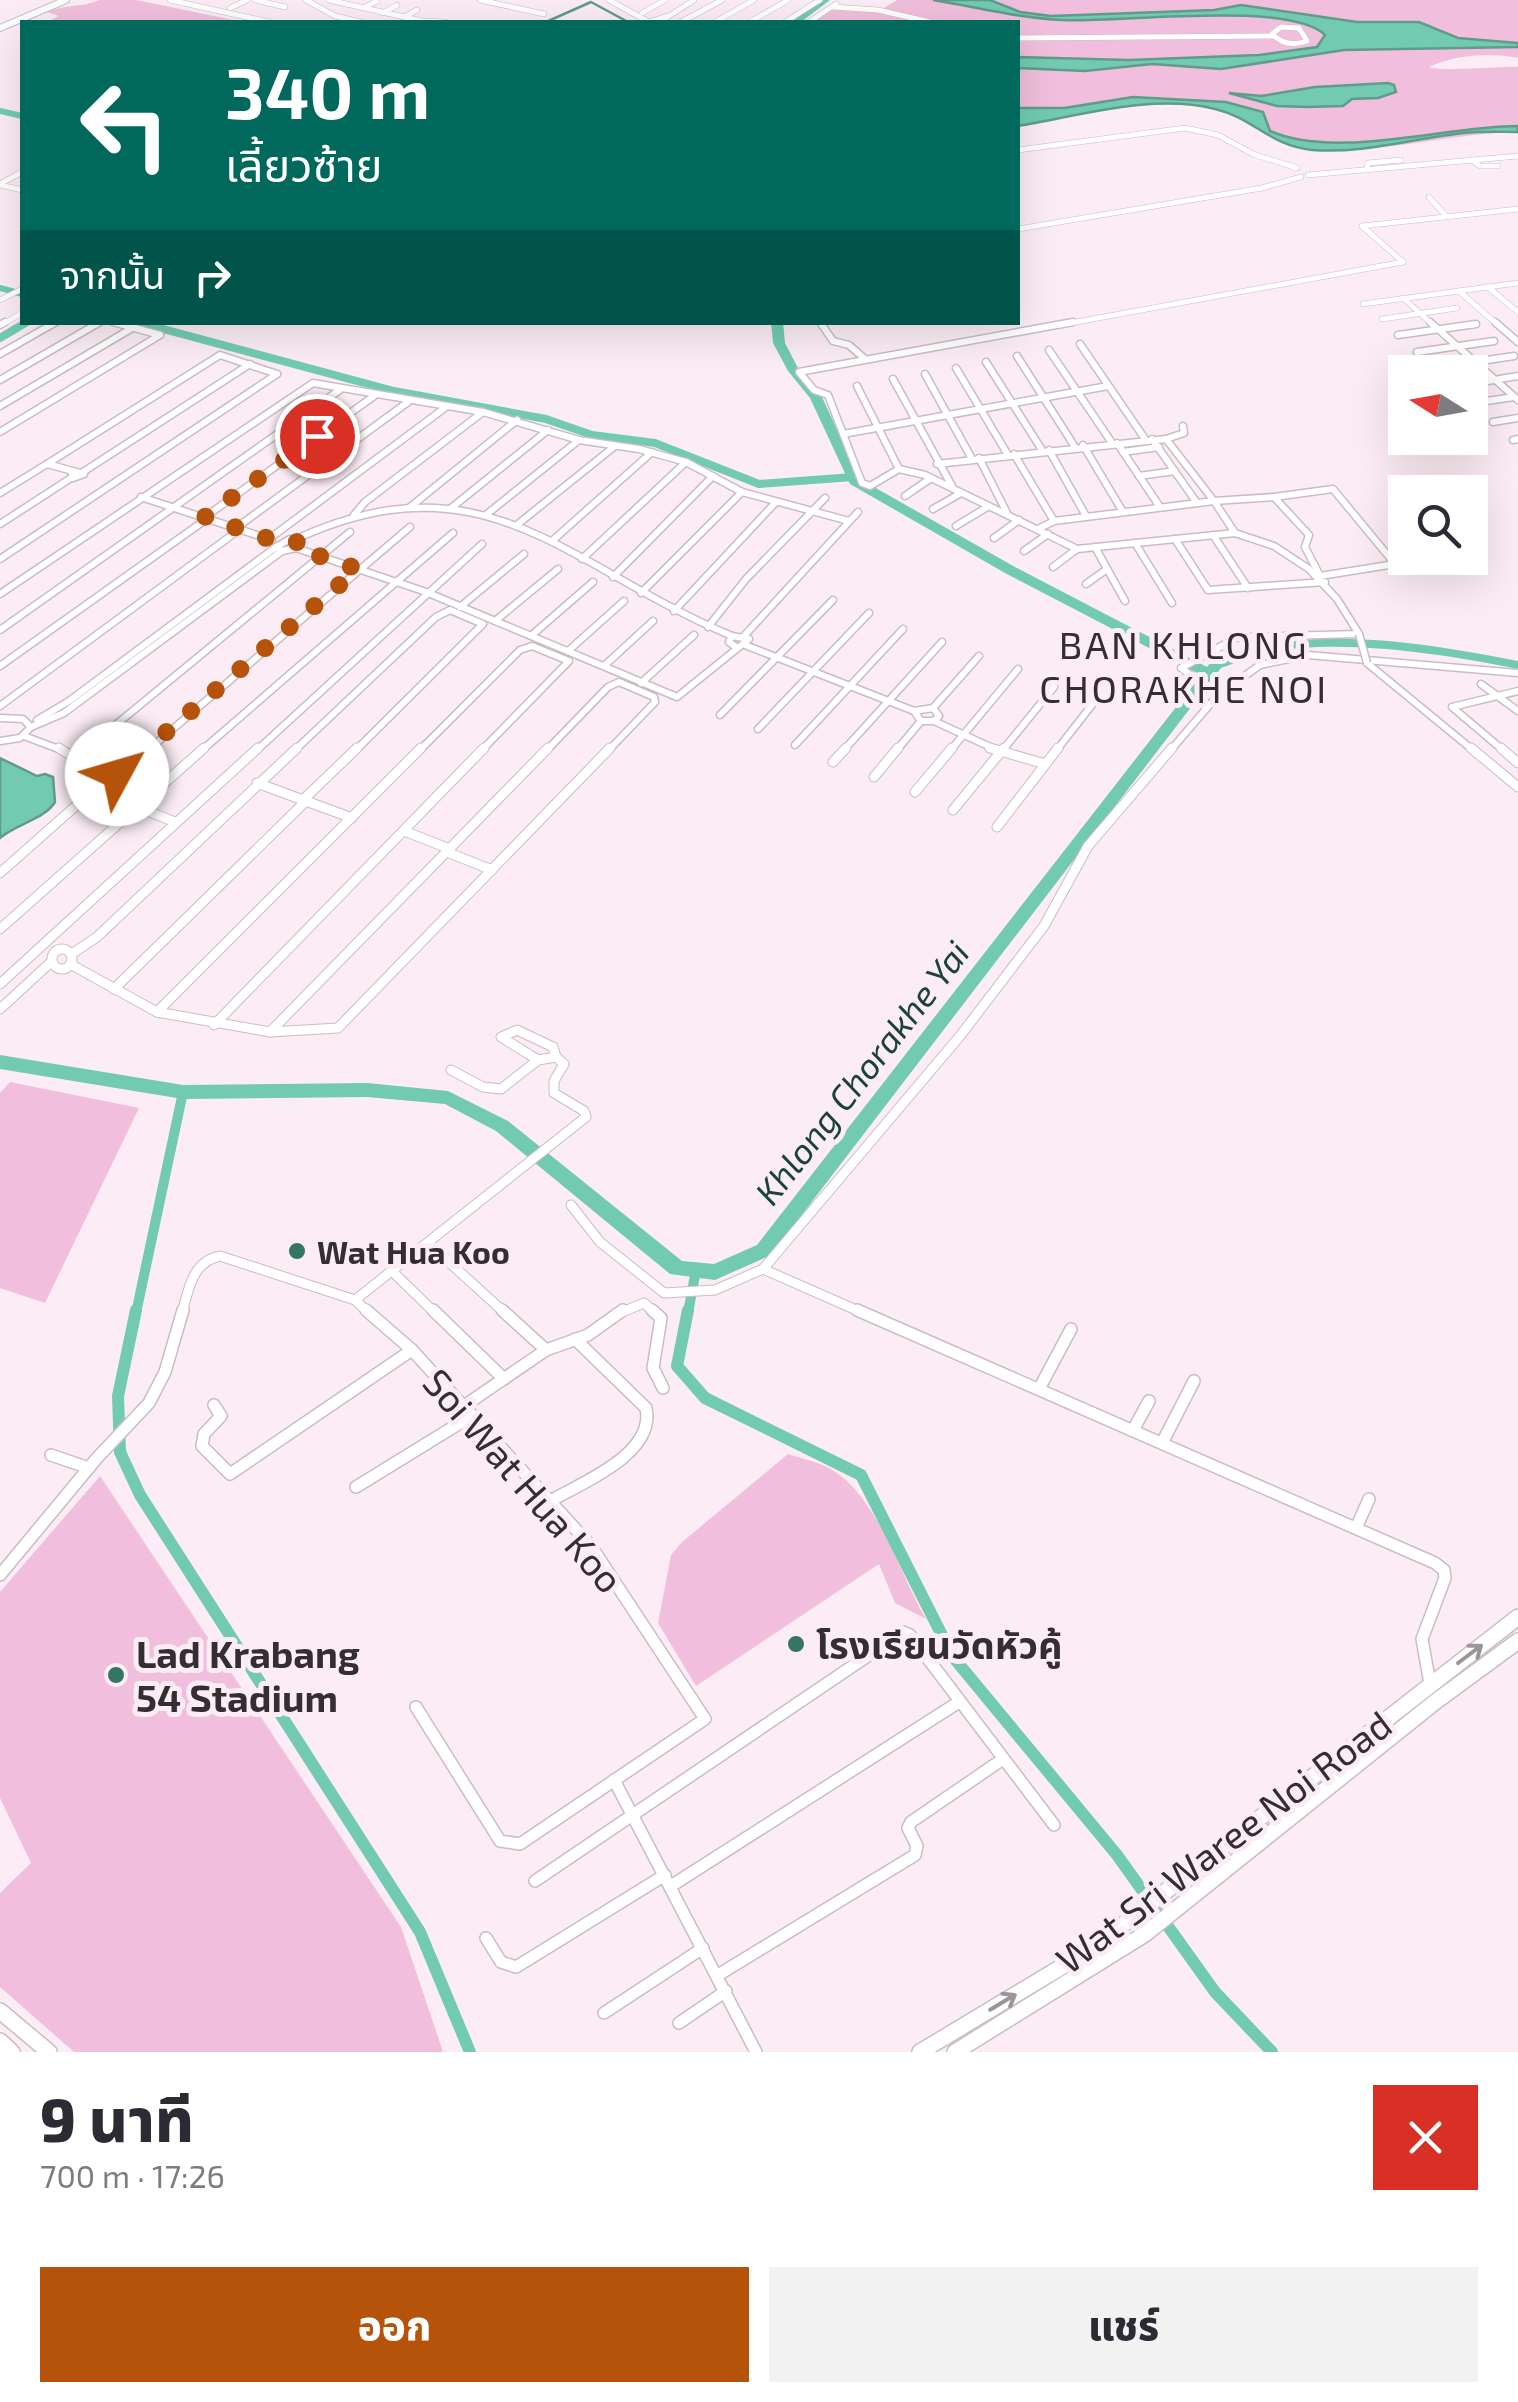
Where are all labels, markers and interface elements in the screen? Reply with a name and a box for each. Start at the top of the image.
text: 340 m [225,49,430,133]
icon: left [60,60,190,190]
text: เลี้ยวซ้าย [225,137,382,191]
icon: right [185,250,240,305]
text: จากนั้น [60,251,165,297]
north arrow [1388,355,1488,455]
map controls [1388,355,1488,575]
pin [275,394,360,479]
icon: arrive [290,409,345,464]
button: search [1388,475,1488,575]
district label: BAN KHLONG CHORAKHE NOI [1039,621,1329,711]
position arrow [65,722,169,826]
water label: Khlong Chorakhe Yai [745,932,977,1212]
place label: Wat Hua Koo [317,1232,510,1270]
marker: Wat Hua Koo [286,1240,308,1262]
street label: Soi Wat Hua Koo [414,1359,634,1601]
place label: โรงเรียนวัดหัวคู้ [816,1621,1063,1669]
place label: Lad Krabang 54 Stadium [136,1630,360,1720]
marker: โรงเรียนวัดหัวคู้ [785,1633,807,1655]
one-way arrow [1456,1643,1483,1664]
marker: Lad Krabang 54 Stadium [105,1664,127,1686]
street label: Wat Sri Waree Noi Road [1046,1700,1400,1982]
one-way arrow [988,1992,1017,2012]
text: 9 นาที [40,2082,194,2154]
button: close [1373,2085,1478,2190]
text: 700 m · 17:26 [40,2156,225,2194]
button: ออก [40,2267,749,2382]
button: แชร์ [769,2267,1478,2382]

